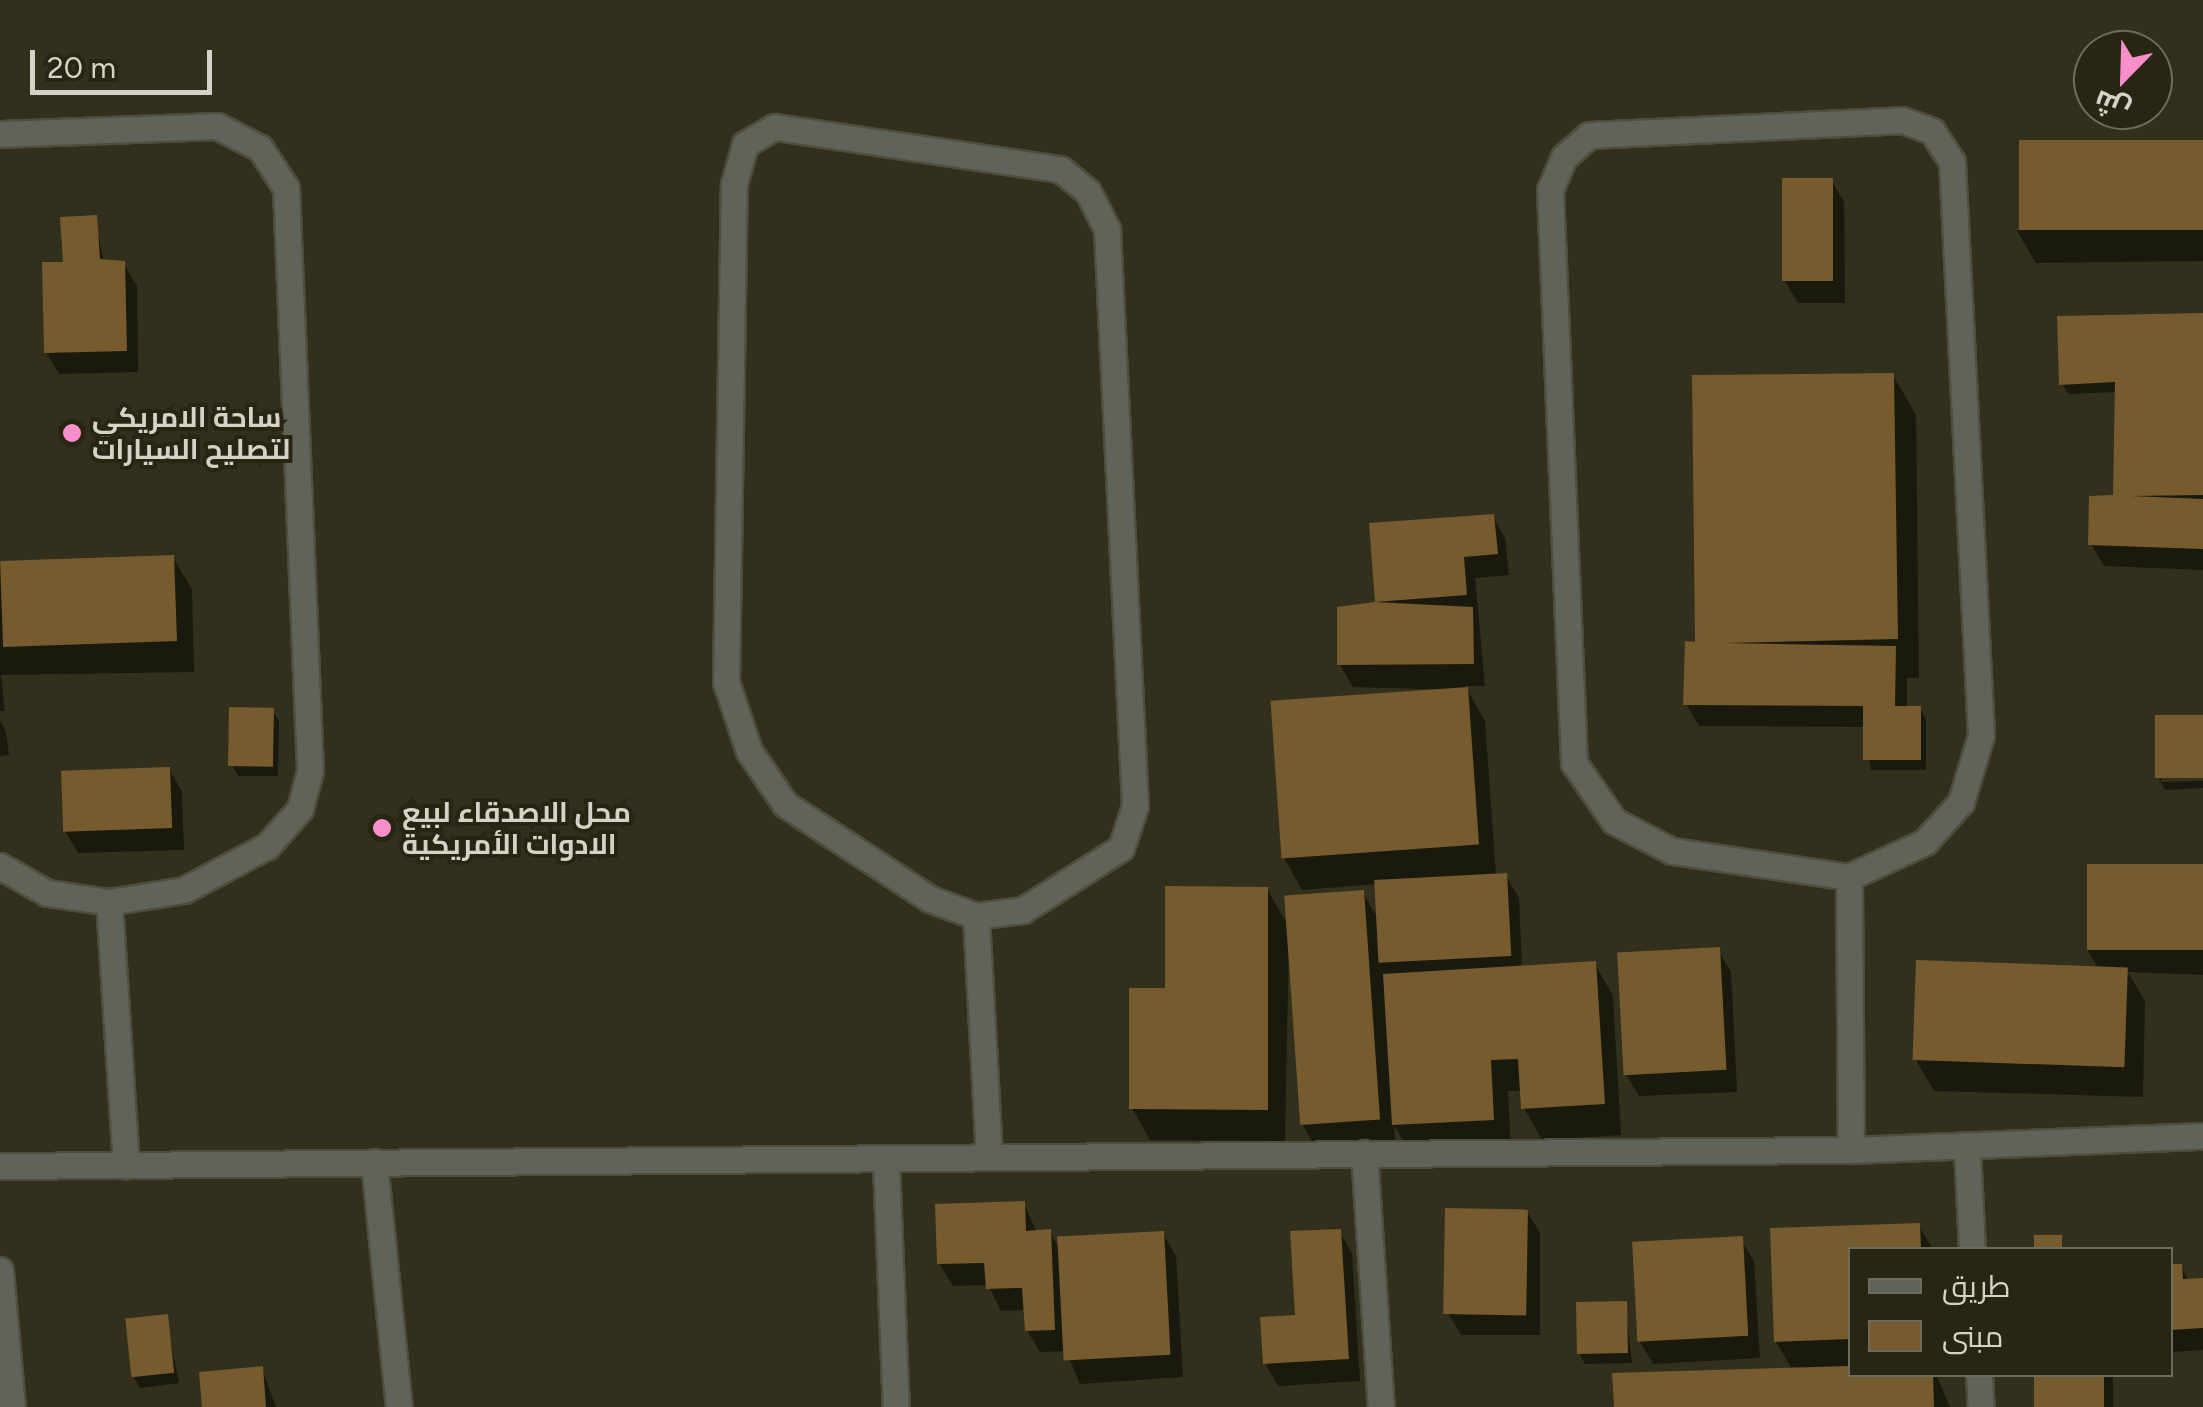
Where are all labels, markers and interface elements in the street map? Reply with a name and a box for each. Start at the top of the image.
scale bar [35,30,218,92]
north arrow [2073,30,2173,130]
text: 20 m [47,49,116,86]
text: ش [2089,83,2135,128]
place label: ساحة الامريكي لتصليح السيارات [92,400,290,466]
marker: ساحة الامريكي لتصليح السيارات [61,422,83,444]
place label: محل الاصدقاء لبيع الادوات الأمريكية [402,795,631,861]
marker: محل الاصدقاء لبيع الادوات الأمريكية [371,817,393,839]
legend [1848,1247,2173,1377]
text: طريق [1942,1268,2011,1305]
text: مبنى [1942,1318,2003,1355]

